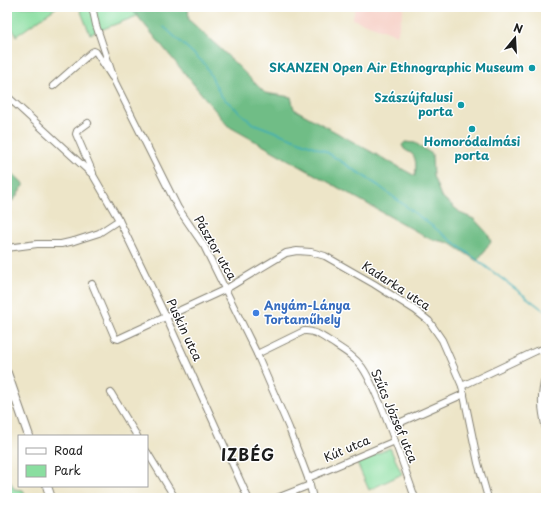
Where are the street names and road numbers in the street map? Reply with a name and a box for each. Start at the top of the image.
street label: Pásztor utca [190,212,242,283]
street label: Kadarka utca [359,256,435,314]
street label: Puskin utca [163,295,207,364]
street label: Szűcs József utca [367,366,423,466]
street label: Kút utca [321,430,373,466]

